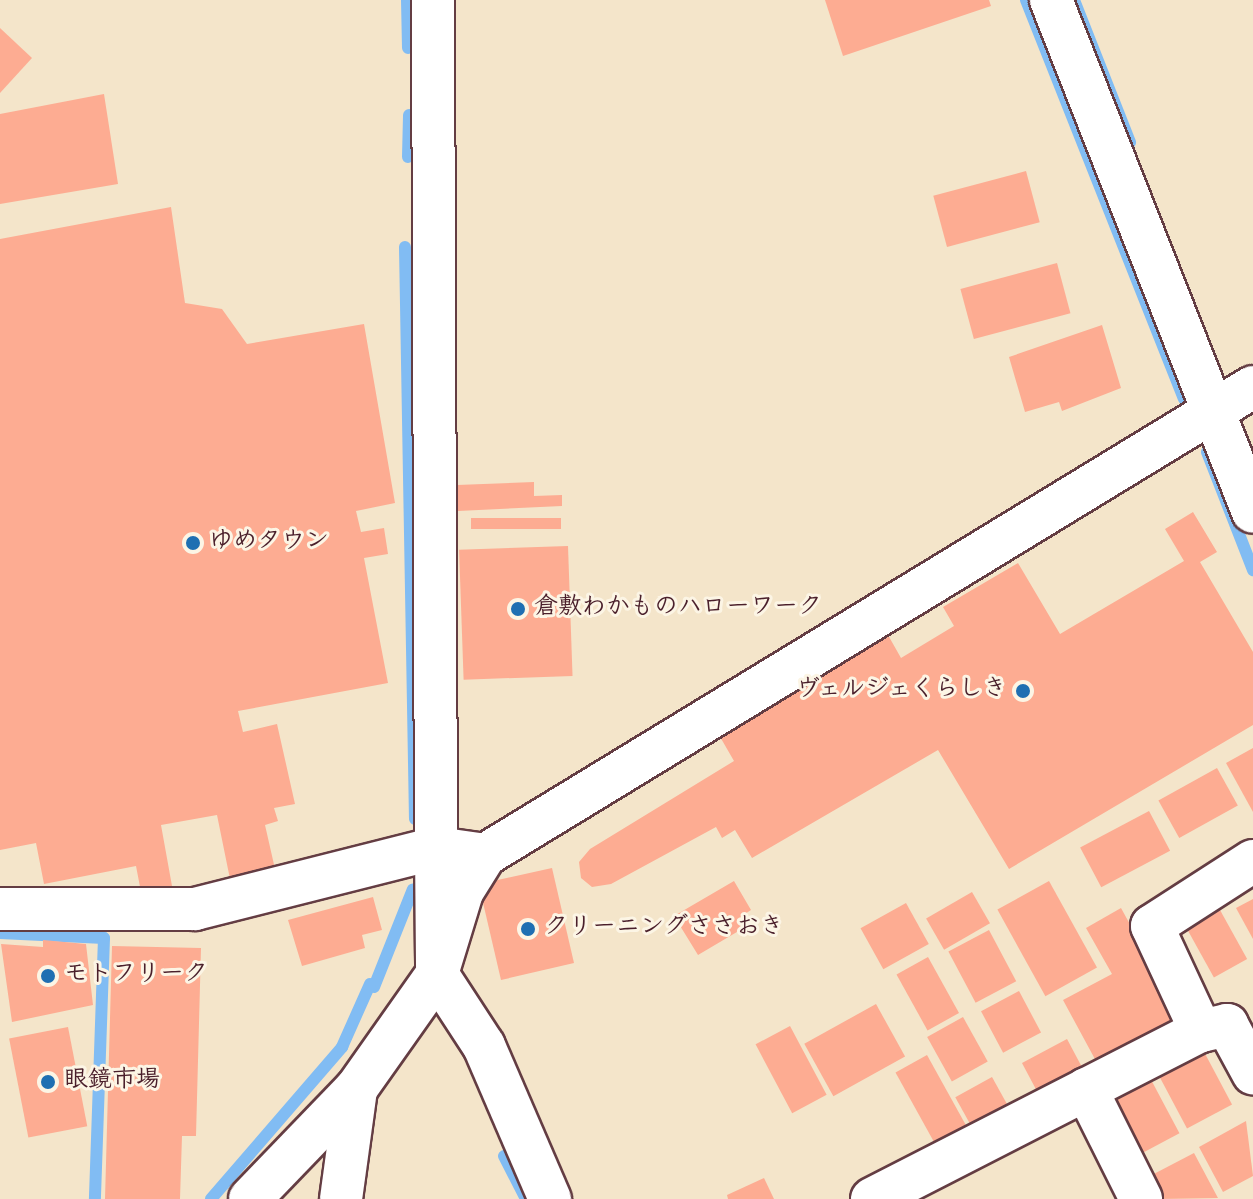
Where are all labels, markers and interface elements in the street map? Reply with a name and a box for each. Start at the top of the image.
place label: ゆめタウン [209,529,329,557]
marker: ゆめタウン [184,534,202,552]
place label: 倉敷わかものハローワーク [534,595,822,623]
marker: 倉敷わかものハローワーク [509,600,527,618]
place label: ヴェルジェくらしき [791,677,1007,705]
marker: ヴェルジェくらしき [1014,682,1032,700]
place label: クリーニングささおき [544,915,784,943]
marker: クリーニングささおき [519,920,537,938]
place label: モトフリーク [64,962,208,990]
marker: モトフリーク [39,967,57,985]
place label: 眼鏡市場 [64,1068,160,1096]
marker: 眼鏡市場 [39,1073,57,1091]

